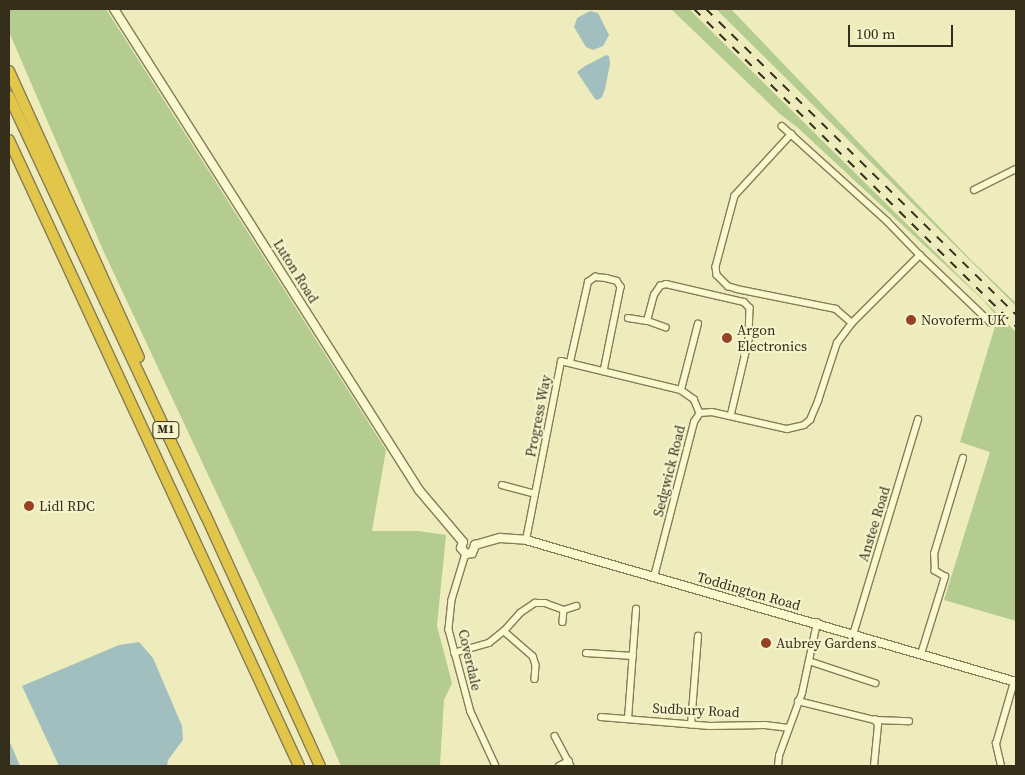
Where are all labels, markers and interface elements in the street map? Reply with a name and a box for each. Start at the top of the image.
scale bar [850,15,955,47]
text: 100 m [856,23,896,44]
street label: Luton Road [270,236,322,306]
place label: Novoferm UK [921,312,1006,328]
marker: Novoferm UK [905,314,917,326]
place label: Argon Electronics [737,322,807,354]
marker: Argon Electronics [721,332,733,344]
street label: Progress Way [522,373,554,459]
road number: M1 [152,420,180,440]
street label: Sedgwick Road [650,424,688,518]
street label: Anstee Road [855,484,893,564]
place label: Lidl RDC [39,498,95,514]
marker: Lidl RDC [23,500,35,512]
street label: Toddington Road [695,568,803,614]
street label: Coverdale [455,628,485,692]
place label: Aubrey Gardens [776,635,876,651]
marker: Aubrey Gardens [760,637,772,649]
street label: Sudbury Road [652,699,740,721]

